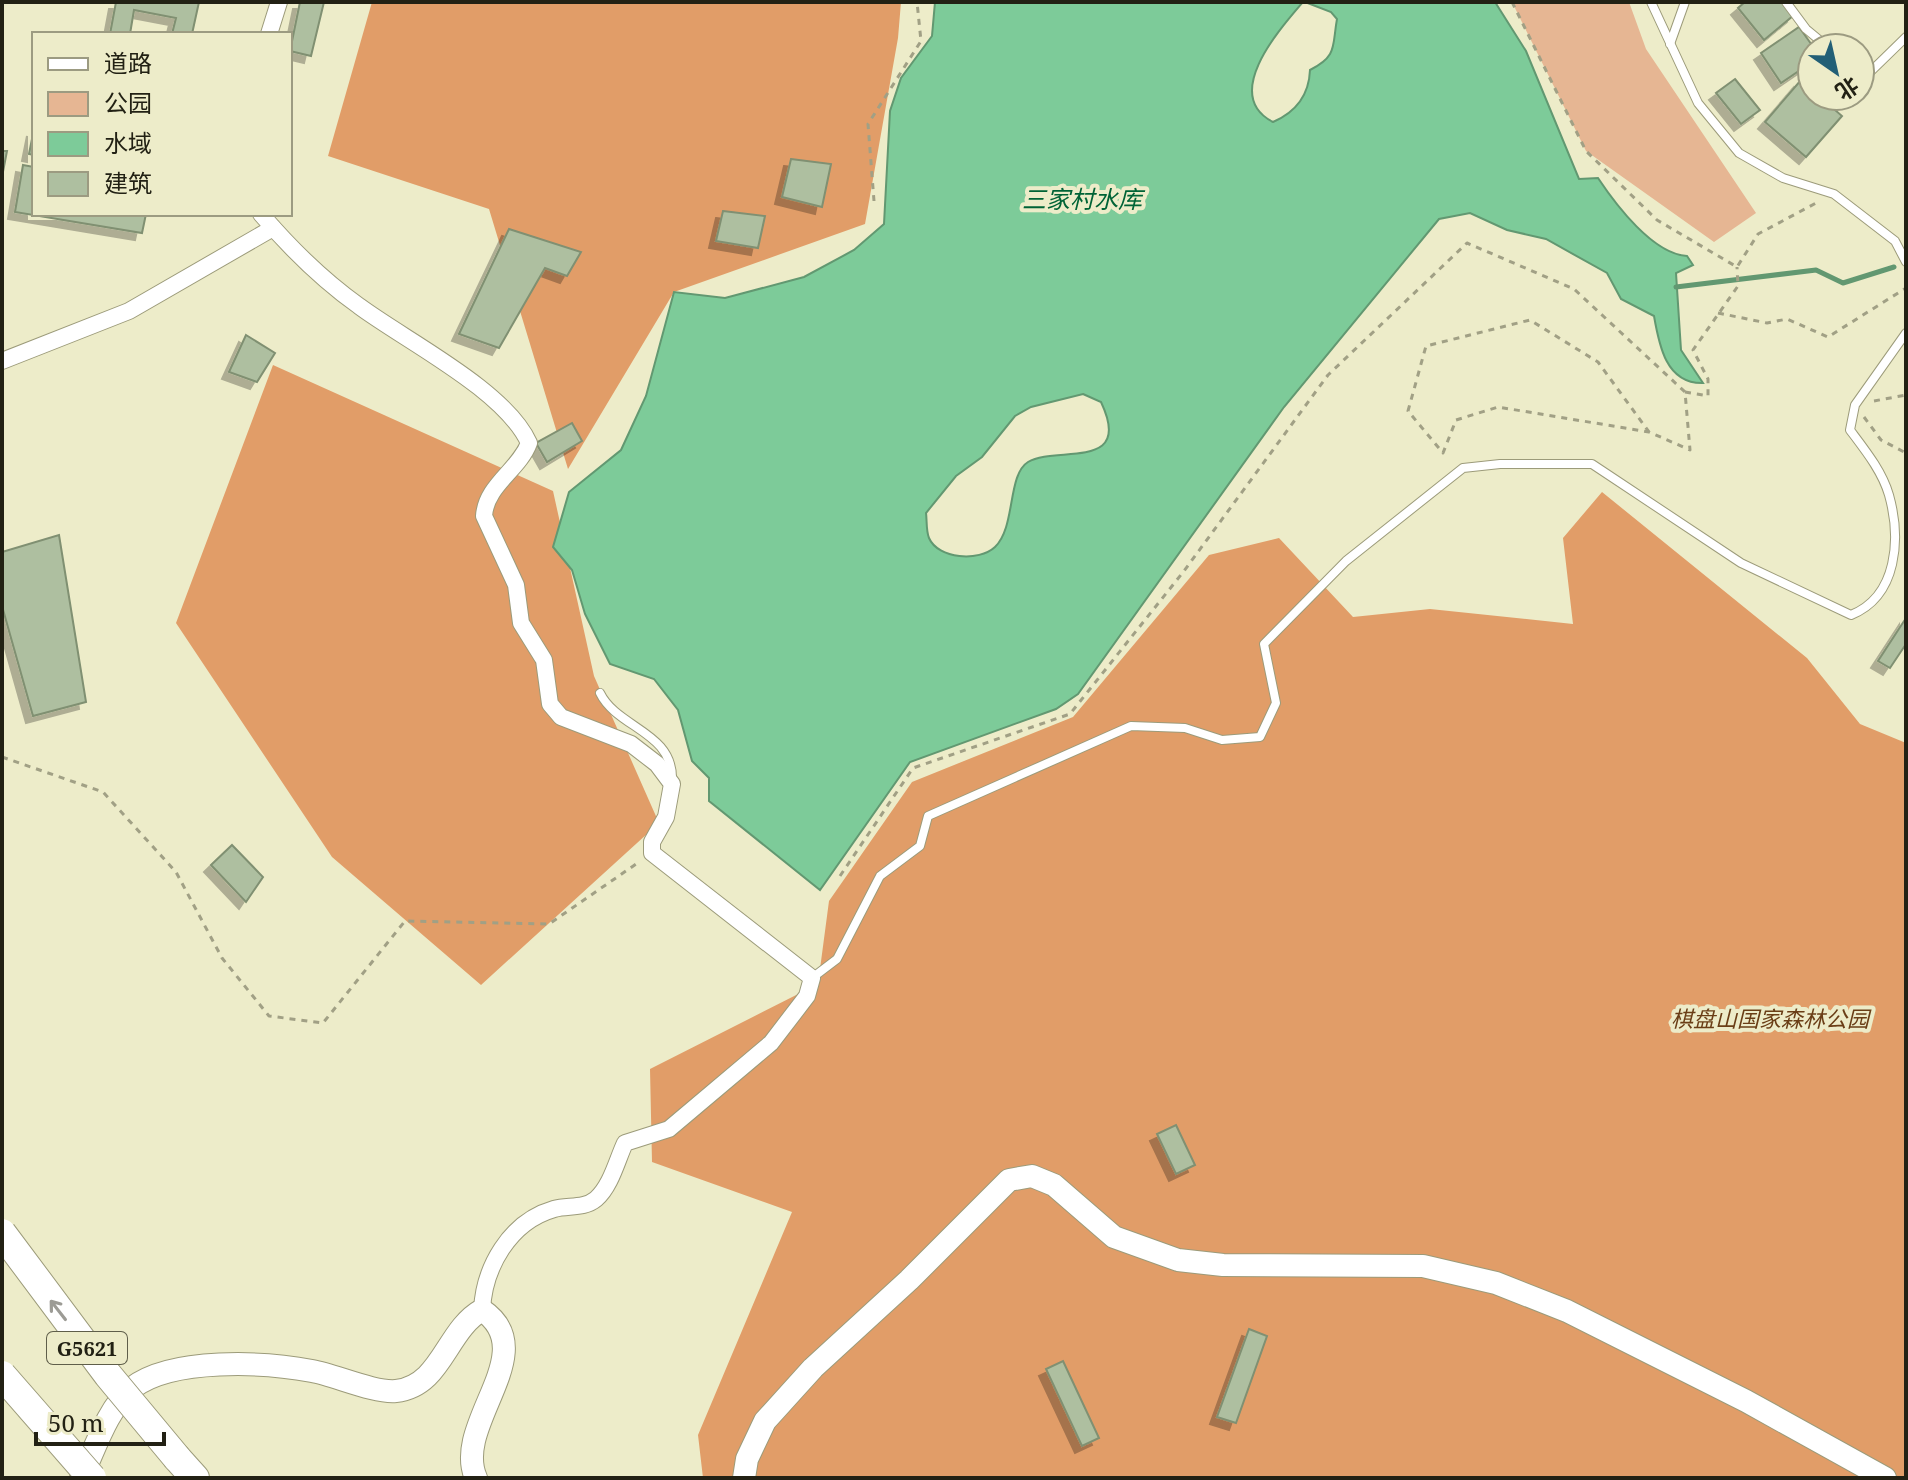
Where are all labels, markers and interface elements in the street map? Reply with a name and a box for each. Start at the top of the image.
legend [32,32,292,216]
north arrow [1796,32,1876,112]
text: 道路 [104,46,152,79]
text: 北 [1830,71,1865,108]
text: 公园 [104,86,152,119]
text: 水域 [104,126,152,159]
text: 建筑 [104,166,152,199]
water label: 三家村水库 [1022,182,1146,215]
park label: 棋盘山国家森林公园 [1671,1003,1872,1033]
one-way arrow [50,1300,67,1321]
road number: G5621 [47,1332,127,1364]
scale bar [36,1396,164,1446]
text: 50 m [48,1406,104,1439]

